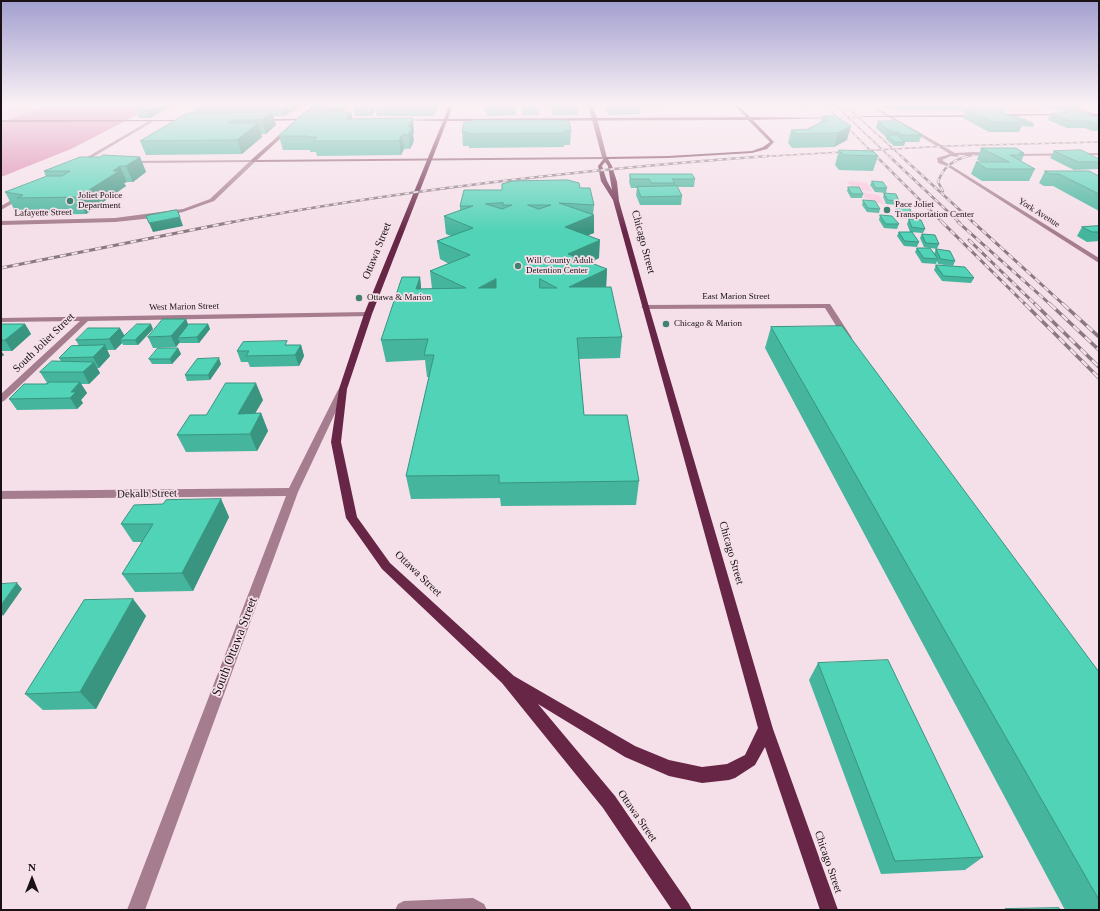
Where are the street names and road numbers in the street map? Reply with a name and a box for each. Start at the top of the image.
street label: York Avenue [1016,196,1062,230]
street label: Lafayette Street [14,207,72,219]
street label: Chicago Street [628,209,658,275]
street label: Ottawa Street [360,221,394,281]
street label: East Marion Street [702,292,770,302]
street label: West Marion Street [149,301,219,313]
street label: South Joliet Street [10,310,78,376]
street label: Dekalb Street [117,487,177,501]
street label: Chicago Street [716,520,746,586]
street label: Ottawa Street [392,548,444,600]
street label: South Ottawa Street [209,595,261,699]
street label: Ottawa Street [614,788,660,844]
street label: Chicago Street [811,829,845,895]

